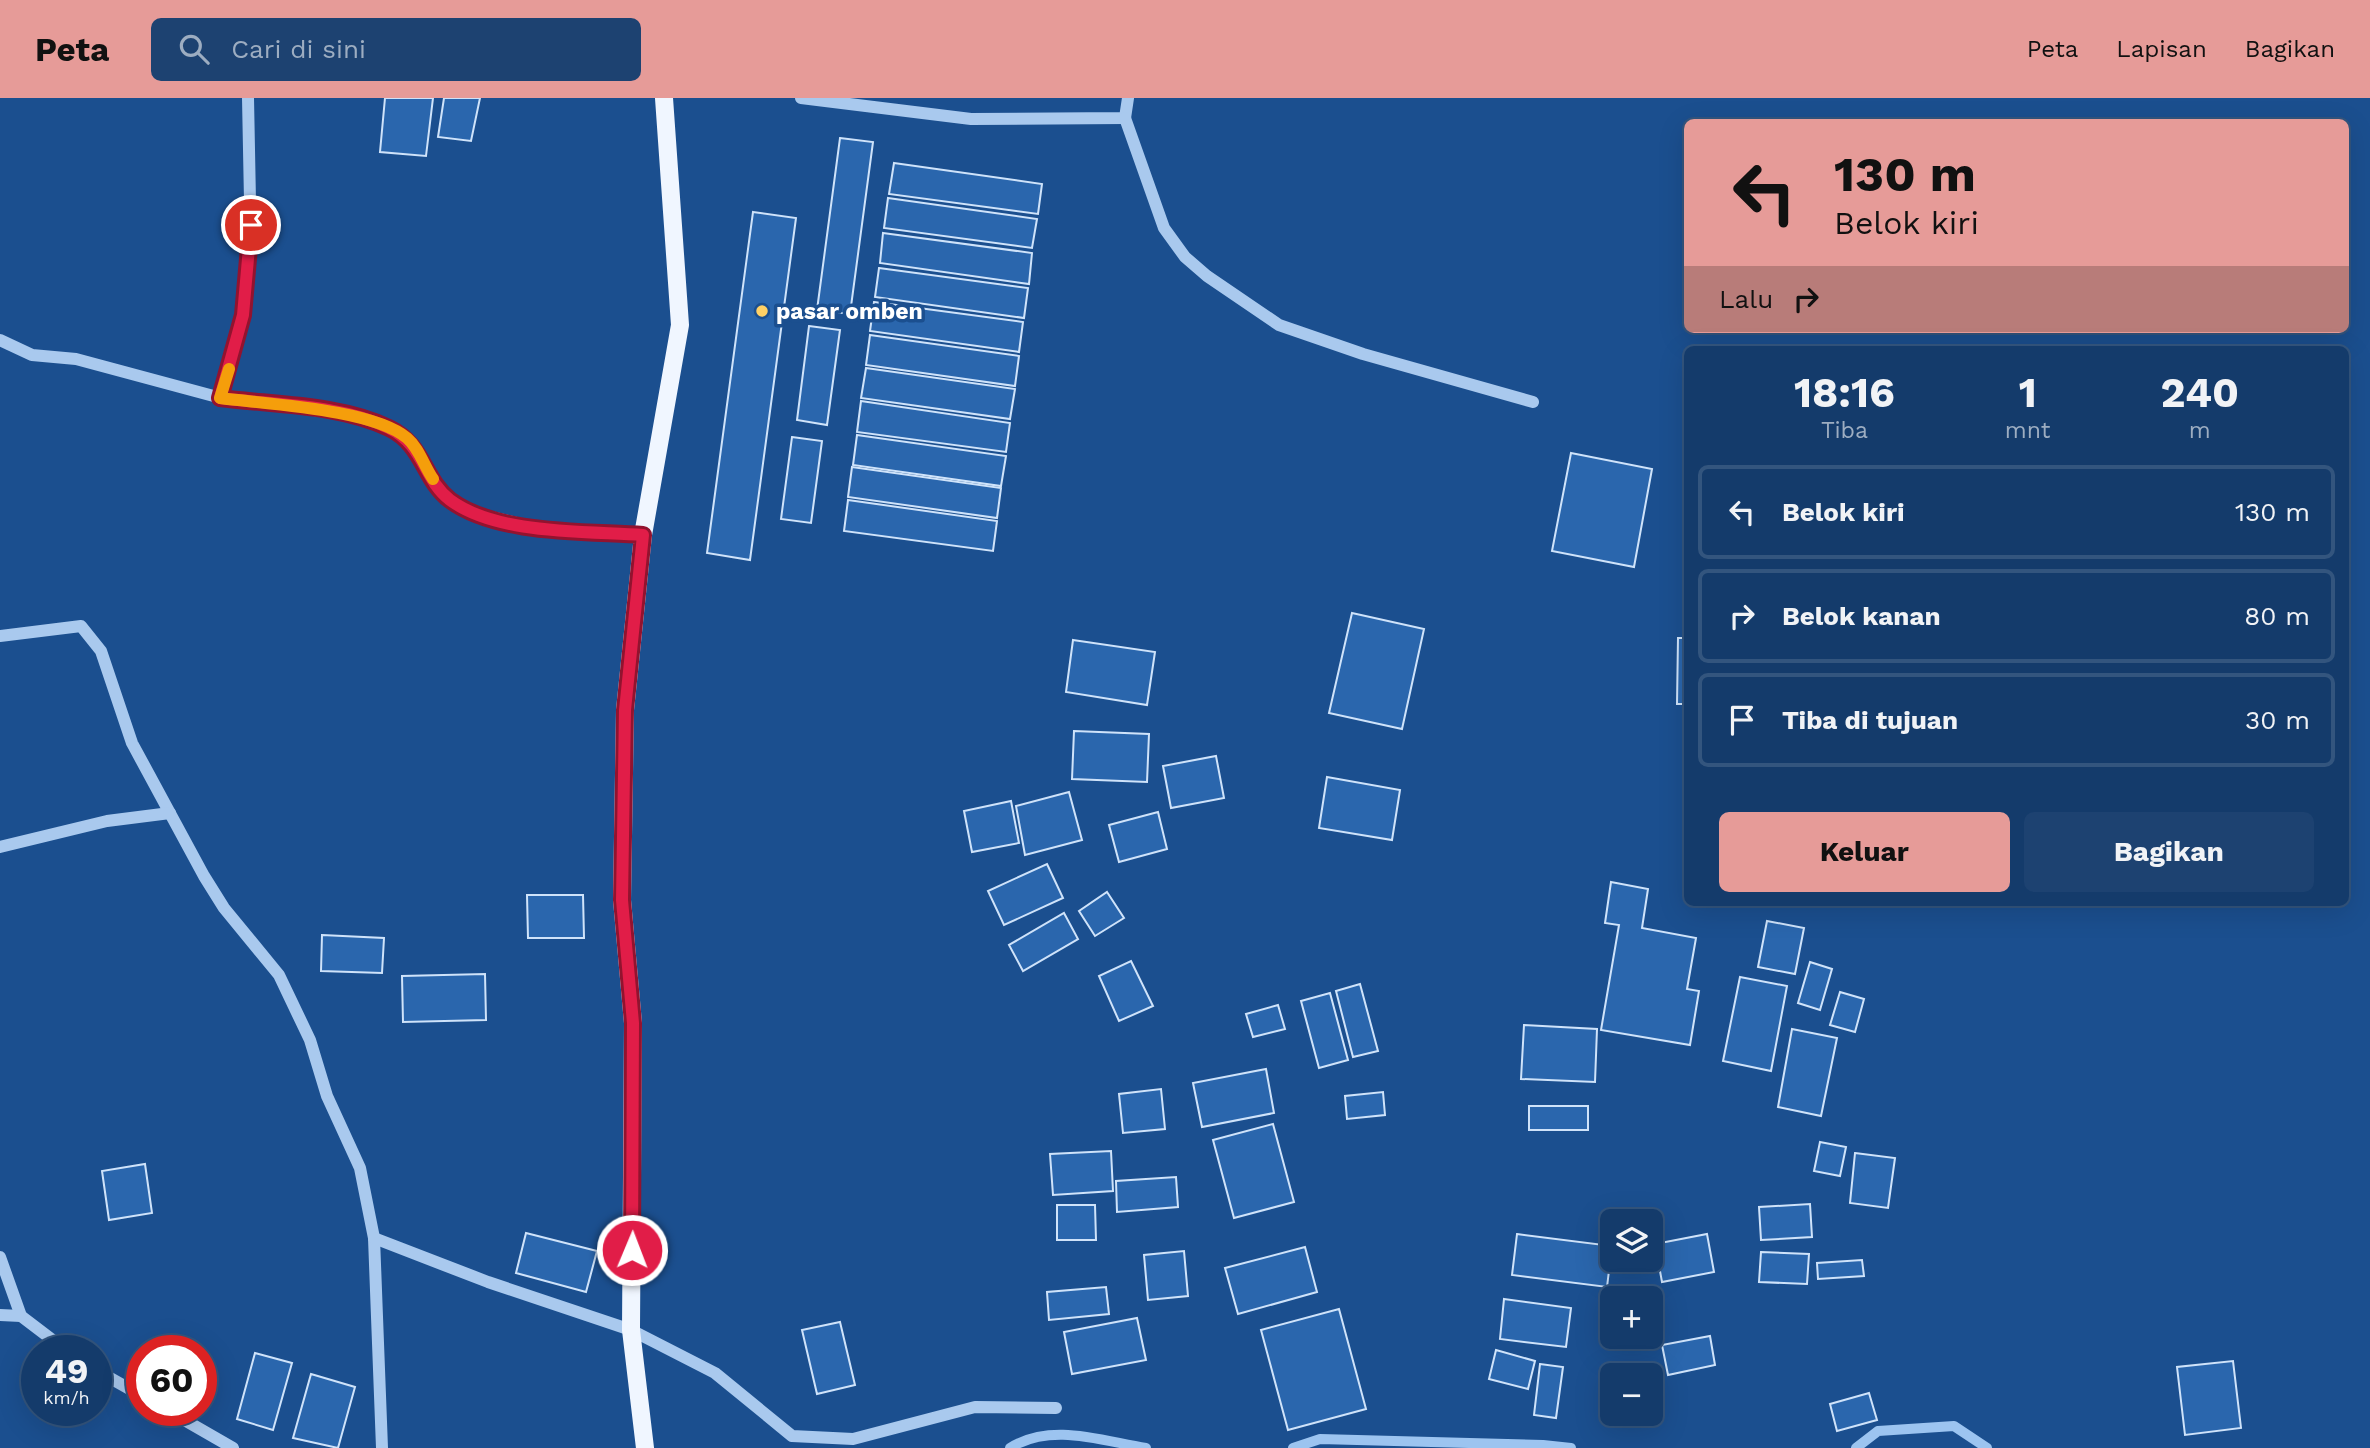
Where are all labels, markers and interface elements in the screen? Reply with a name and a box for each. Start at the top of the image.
search box [151,18,641,81]
text: Peta [35,30,109,69]
icon: search [175,30,213,68]
text: Cari di sini [231,34,366,64]
text: Peta [2027,35,2078,63]
text: Lapisan [2116,35,2207,63]
text: Bagikan [2245,35,2335,63]
text: 130 m [1834,145,1976,203]
icon: left [1719,147,1810,238]
pin [221,195,281,255]
text: Belok kiri [1834,204,1979,242]
icon: arrive [232,206,270,244]
icon: right [1787,280,1825,318]
text: Lalu [1719,284,1773,314]
place label: pasar omben [776,298,923,325]
marker: pasar omben [754,303,770,319]
text: 18:16 [1794,368,1895,417]
text: 1 [2019,368,2037,417]
text: 240 [2160,368,2239,417]
text: Tiba [1821,417,1868,444]
text: mnt [2005,417,2051,444]
text: m [2189,417,2211,444]
icon: left [1723,493,1761,531]
text: Belok kiri [1782,497,1905,527]
text: 130 m [2235,497,2310,527]
icon: right [1723,597,1761,635]
text: Belok kanan [1782,601,1941,631]
text: 80 m [2244,601,2310,631]
icon: arrive [1723,701,1761,739]
text: Tiba di tujuan [1782,705,1958,735]
text: 30 m [2245,705,2310,735]
button: Keluar [1719,812,2010,892]
button: Bagikan [2024,812,2314,892]
map controls [1600,1209,1663,1426]
button: layers [1600,1209,1663,1272]
position arrow [595,1213,669,1287]
button: + [1600,1286,1663,1349]
speed limit sign: 60 [126,1335,217,1426]
text: 49 [44,1350,89,1392]
button: − [1600,1363,1663,1426]
text: km/h [43,1387,90,1408]

